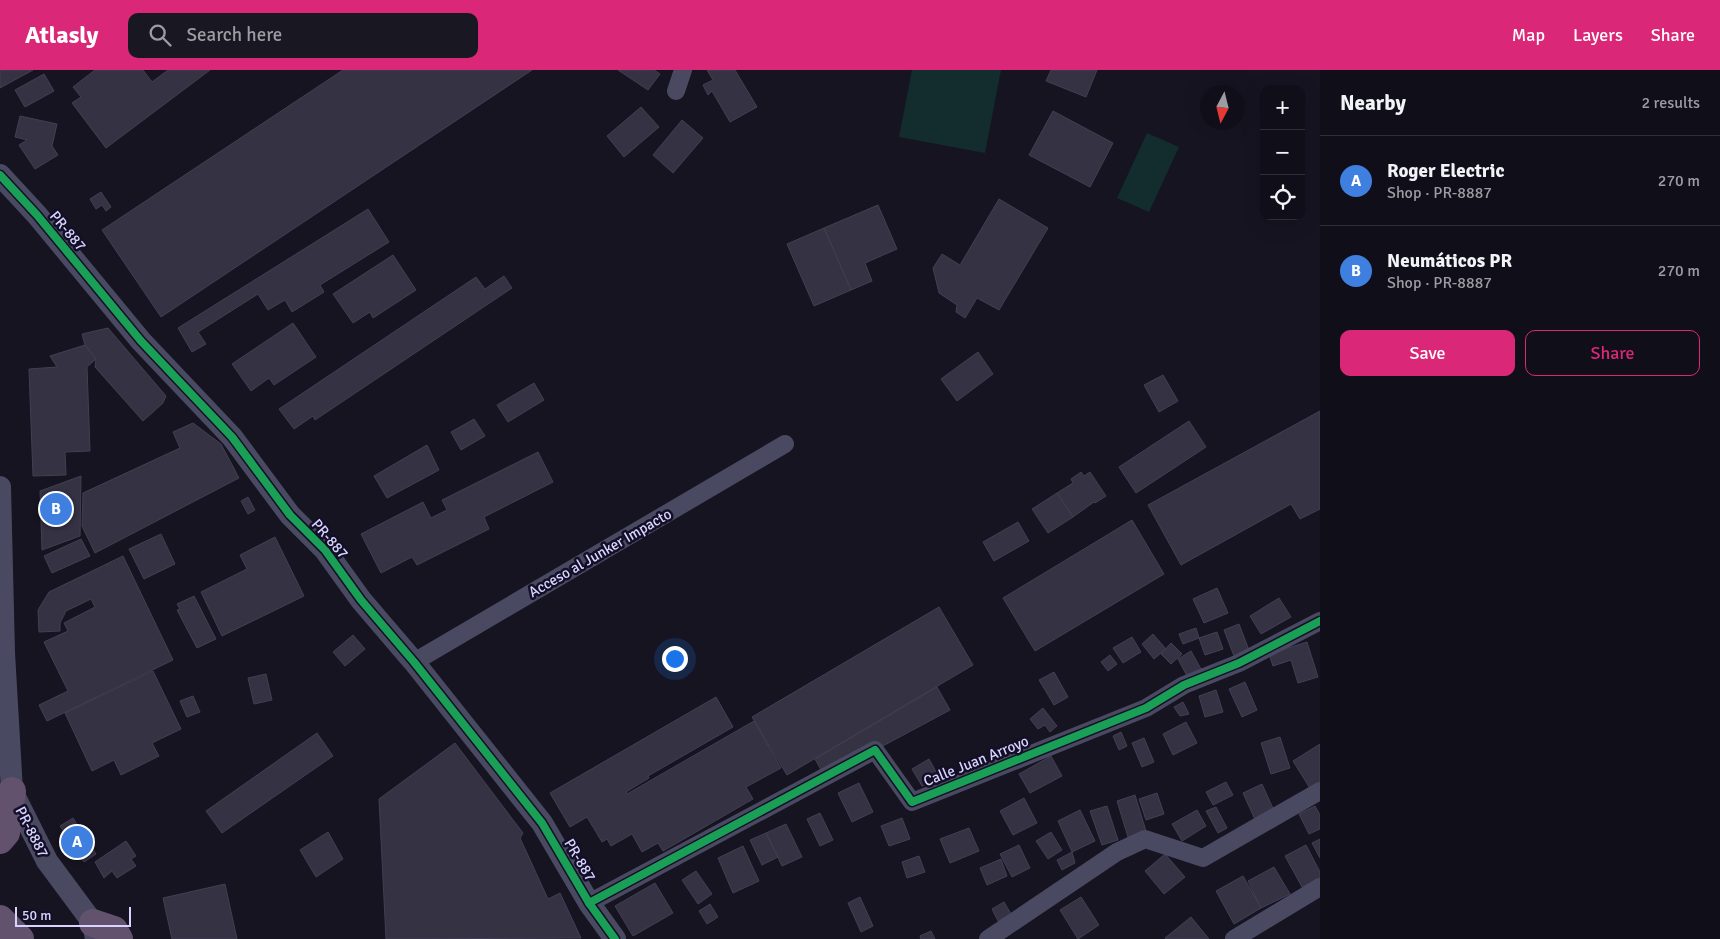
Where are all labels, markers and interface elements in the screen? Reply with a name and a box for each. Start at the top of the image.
search box [128,13,478,58]
text: Atlasly [25,20,98,50]
icon: search [146,21,174,49]
text: Search here [186,23,282,47]
text: Map [1512,24,1545,46]
text: Layers [1573,24,1623,46]
text: Share [1651,24,1695,46]
north arrow [1200,85,1245,130]
map controls [1260,85,1305,220]
button: + [1260,85,1305,130]
text: Nearby [1340,90,1406,116]
text: 2 results [1641,93,1700,113]
button: − [1260,130,1305,175]
text: Roger Electric [1387,159,1504,183]
text: A [1351,171,1361,191]
text: 270 m [1658,171,1700,191]
button: locate [1260,175,1305,220]
text: Shop · PR-8887 [1387,183,1492,203]
street label: PR-887 [46,207,90,255]
text: Neumáticos PR [1387,249,1512,273]
text: B [1351,261,1361,281]
text: 270 m [1658,261,1700,281]
text: Shop · PR-8887 [1387,273,1492,293]
button: Save [1340,330,1515,376]
button: Share [1525,330,1700,376]
pin: B [40,490,72,528]
street label: Acceso al Junker Impacto [525,505,675,601]
street label: PR-887 [308,515,352,563]
your location [662,646,688,672]
street label: Calle Juan Arroyo [921,732,1031,790]
street label: PR-8887 [12,803,52,861]
pin: A [61,823,93,861]
street label: PR-887 [560,835,600,885]
scale bar [15,904,131,927]
text: 50 m [22,907,51,924]

